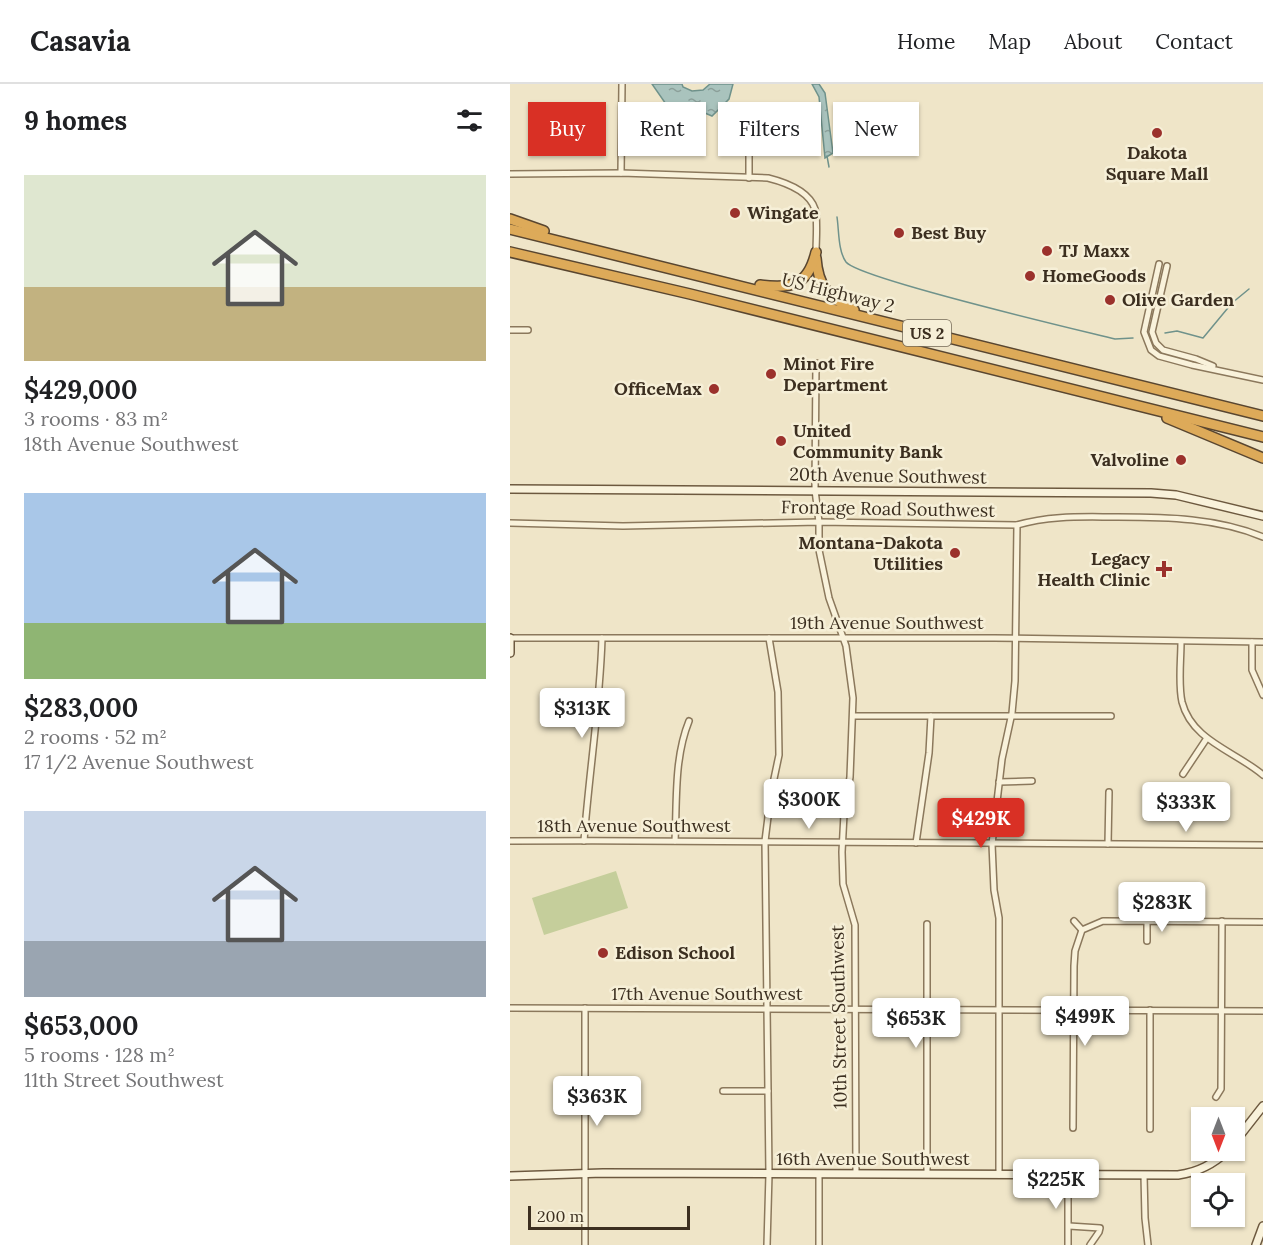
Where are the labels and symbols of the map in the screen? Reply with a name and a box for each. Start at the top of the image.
marker: Dakota Square Mall [1150,126,1164,140]
place label: Dakota Square Mall [1106,141,1209,185]
place label: Wingate [747,201,819,224]
marker: Wingate [728,206,742,220]
place label: Best Buy [911,221,986,244]
marker: Best Buy [892,226,906,240]
place label: TJ Maxx [1059,239,1130,262]
marker: TJ Maxx [1040,244,1054,258]
place label: HomeGoods [1042,264,1146,287]
street label: US Highway 2 [779,267,897,318]
marker: HomeGoods [1023,269,1037,283]
place label: Olive Garden [1122,288,1235,311]
marker: Olive Garden [1103,293,1117,307]
road number: US 2 [903,320,951,346]
place label: Minot Fire Department [783,352,888,396]
marker: Minot Fire Department [764,367,778,381]
place label: OfficeMax [614,377,702,400]
marker: OfficeMax [707,382,721,396]
place label: United Community Bank [793,419,943,463]
marker: United Community Bank [774,434,788,448]
place label: Valvoline [1091,448,1169,471]
marker: Valvoline [1174,453,1188,467]
street label: 20th Avenue Southwest [789,462,987,489]
street label: Frontage Road Southwest [781,495,995,522]
place label: Montana-Dakota Utilities [798,531,944,575]
marker: Montana-Dakota Utilities [948,546,962,560]
place label: Legacy Health Clinic [1037,547,1151,591]
marker: Legacy Health Clinic [1155,560,1173,578]
street label: 19th Avenue Southwest [790,611,984,634]
pin: $313K [540,688,624,739]
pin: $300K [767,779,851,830]
pin: $333K [1144,782,1228,833]
pin: $429K [939,798,1023,849]
street label: 18th Avenue Southwest [537,814,731,837]
pin: $283K [1120,882,1204,933]
street label: 10th Street Southwest [825,925,852,1109]
place label: Edison School [615,941,735,964]
marker: Edison School [596,946,610,960]
street label: 17th Avenue Southwest [611,982,803,1005]
pin: $499K [1043,996,1127,1047]
pin: $653K [874,998,958,1049]
pin: $363K [555,1076,639,1127]
north arrow [1191,1107,1245,1161]
street label: 16th Avenue Southwest [776,1147,970,1170]
pin: $225K [1014,1159,1098,1210]
scale bar [528,1203,690,1230]

